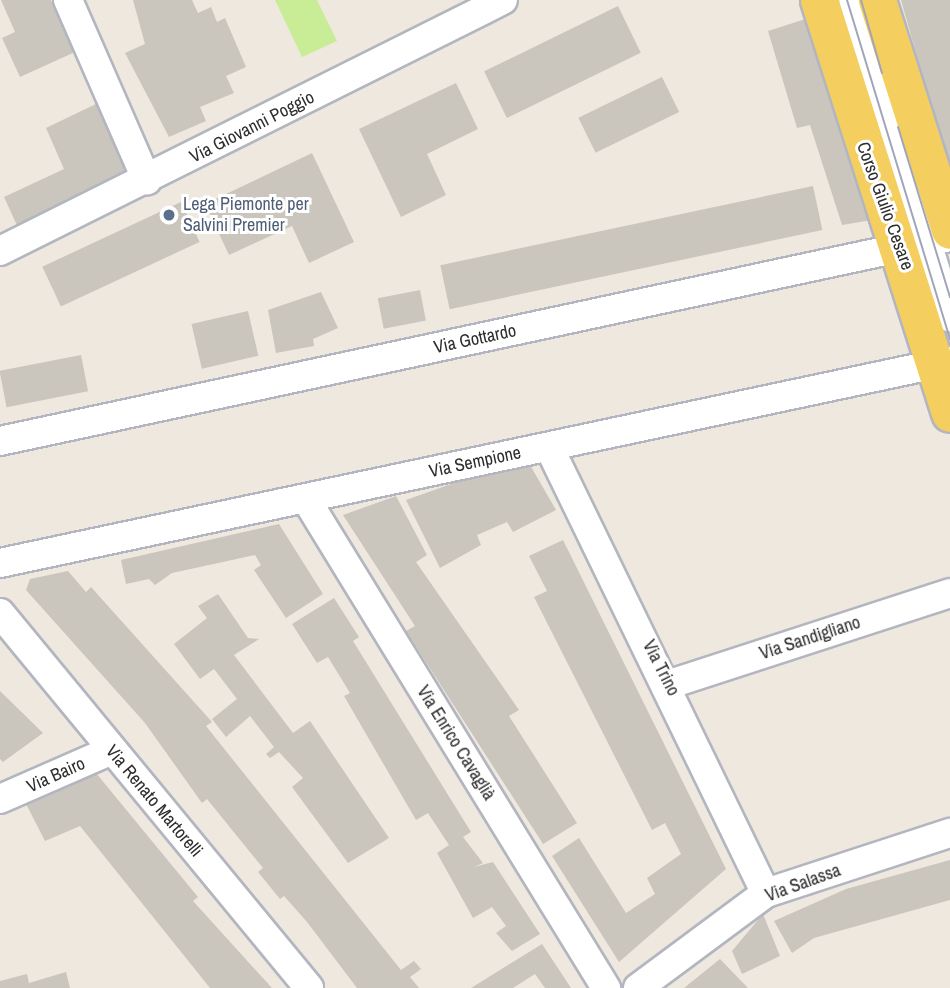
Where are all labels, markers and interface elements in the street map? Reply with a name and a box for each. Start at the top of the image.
street label: Via Giovanni Poggio [186,86,318,168]
street label: Corso Giulio Cesare [852,139,918,273]
place label: Lega Piemonte per Salvini Premier [183,194,309,236]
marker: Lega Piemonte per Salvini Premier [161,207,177,223]
street label: Via Gottardo [432,320,518,358]
street label: Via Sempione [427,442,523,482]
street label: Via Sandigliano [757,612,863,664]
street label: Via Trino [638,636,684,700]
street label: Via Enrico Cavaglià [412,682,500,804]
street label: Via Renato Martorelli [101,741,207,861]
street label: Via Bairo [24,753,88,797]
street label: Via Salassa [762,859,844,907]

